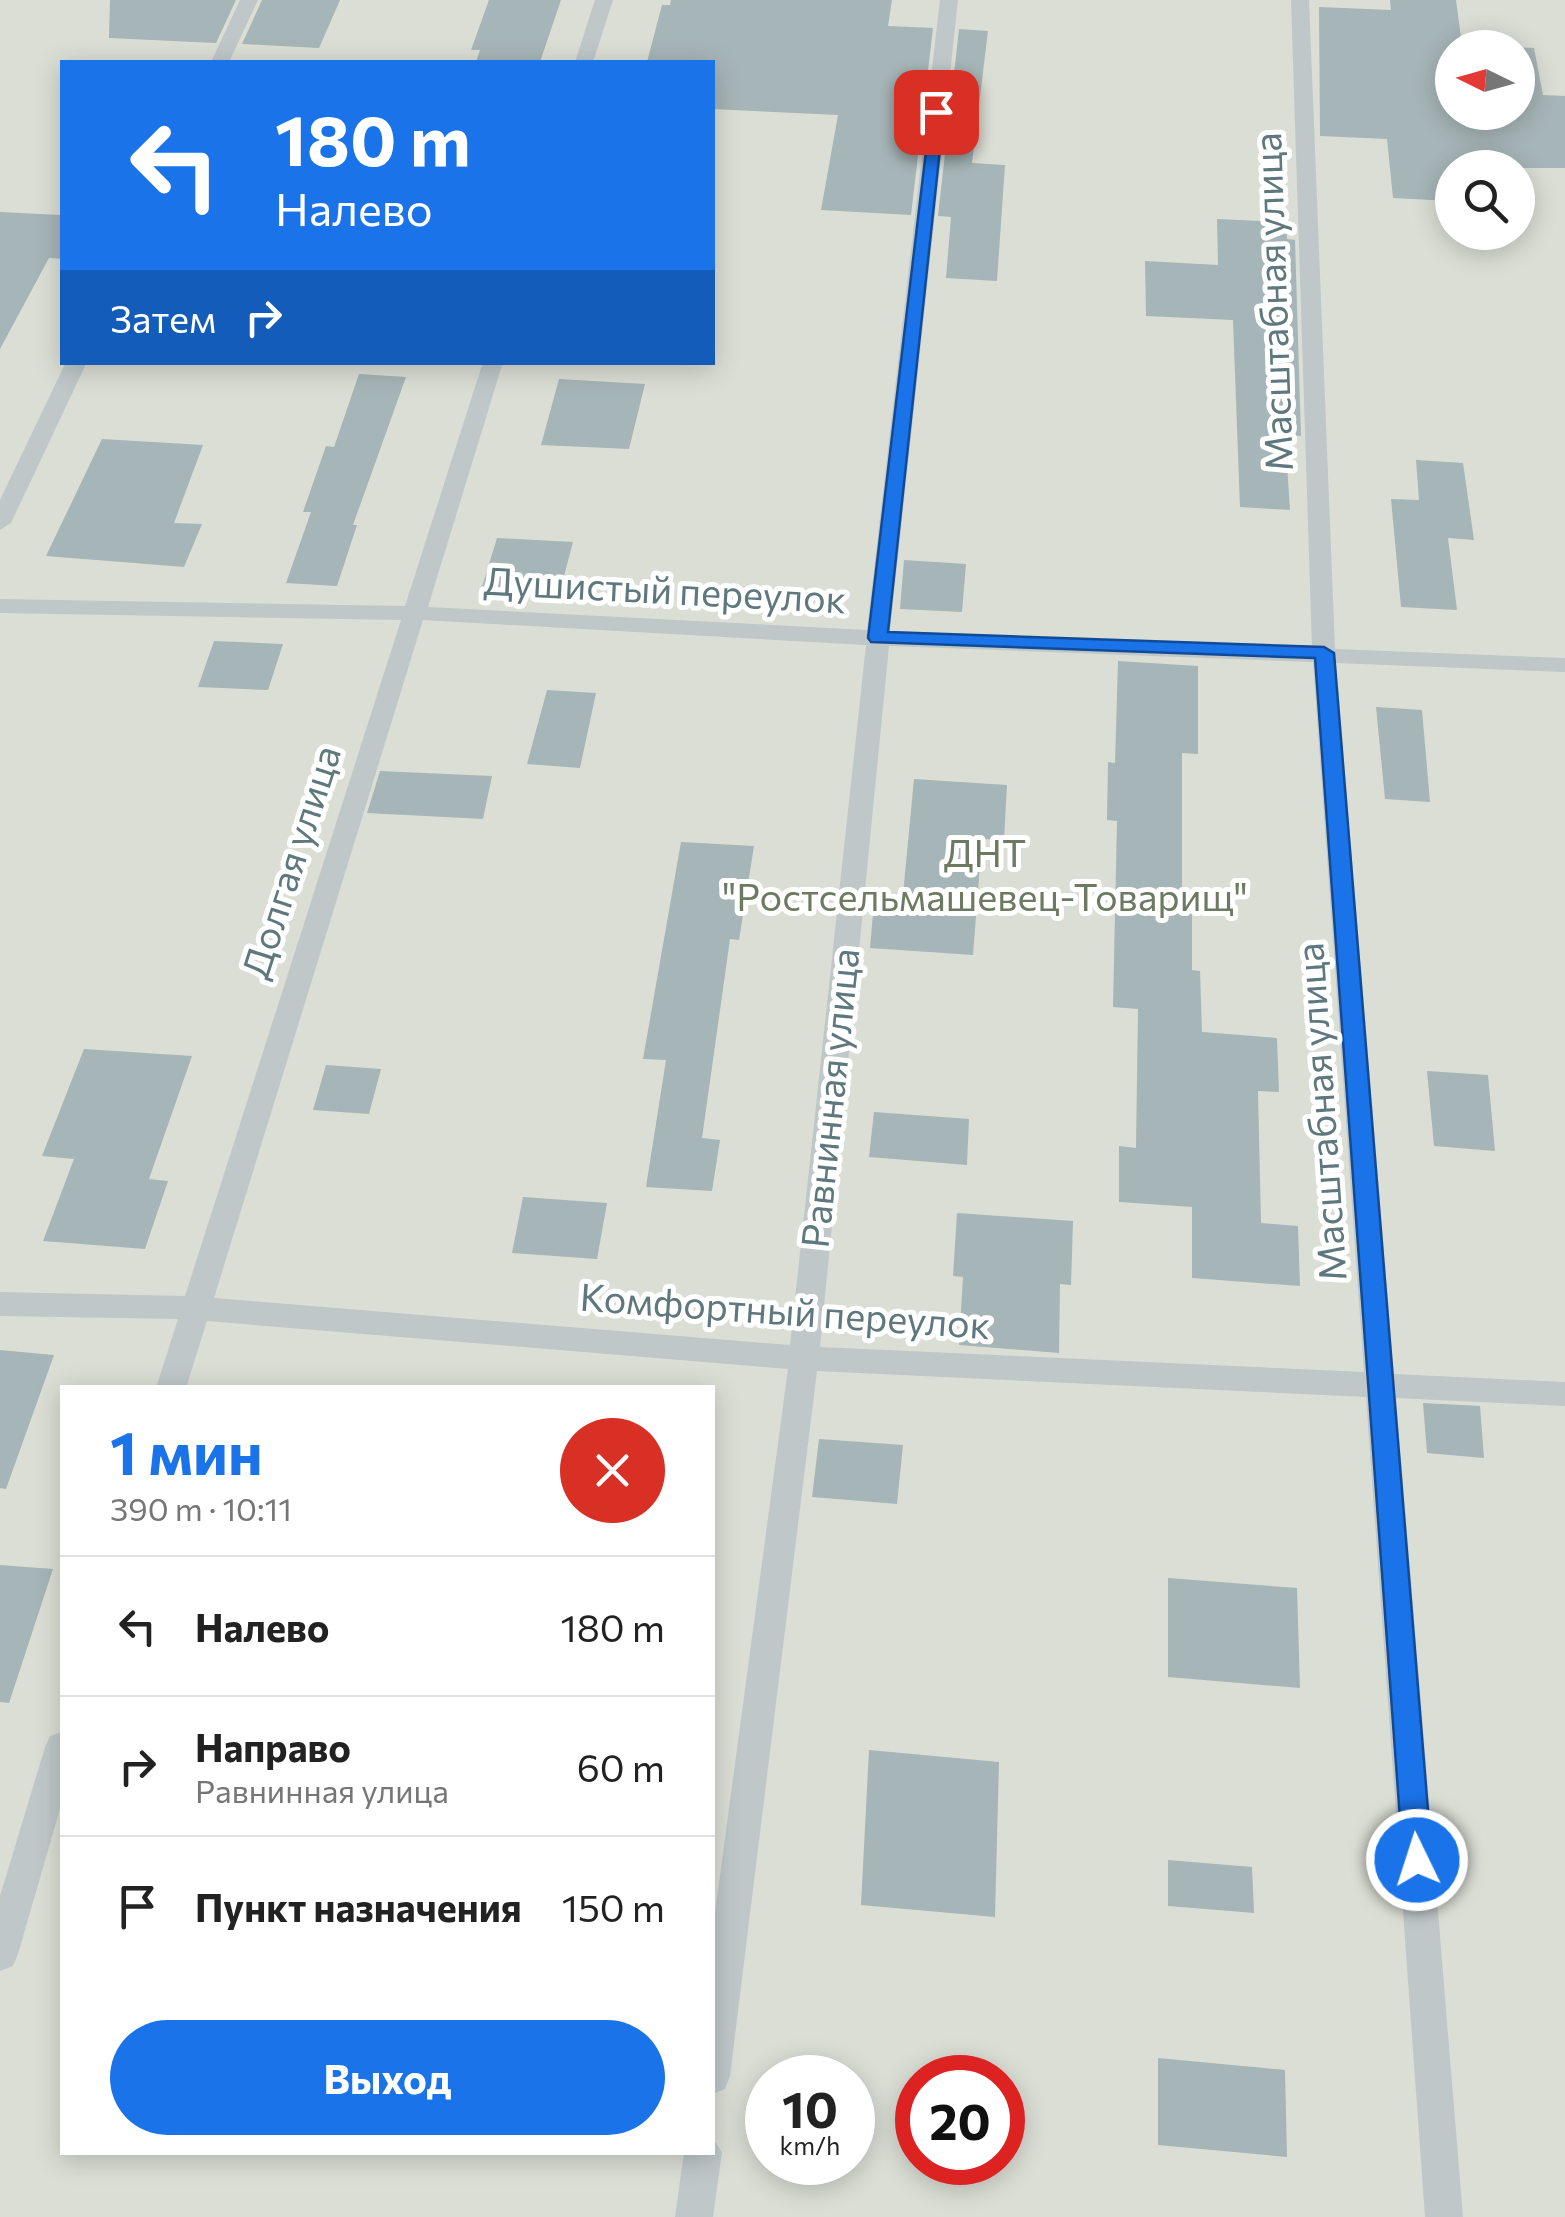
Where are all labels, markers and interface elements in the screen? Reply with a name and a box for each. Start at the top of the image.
north arrow [1435,30,1535,130]
map controls [1435,30,1535,250]
pin [894,70,979,155]
icon: arrive [909,85,964,140]
text: 180 m [275,95,471,180]
icon: left [110,100,240,230]
street label: Масштабная улица [1242,132,1301,472]
button: search [1435,150,1535,250]
text: Налево [275,180,433,235]
icon: right [236,290,291,345]
text: Затем [110,294,216,341]
street label: Душистый переулок [483,556,847,621]
street label: Долгая улица [230,739,349,983]
park label: ДНТ "Ростсельмашевец-Товарищ" [722,828,1248,919]
street label: Масштабная улица [1284,941,1355,1283]
street label: Равнинная улица [789,945,868,1250]
street label: Комфортный переулок [578,1272,992,1347]
text: 1 мин [110,1414,263,1487]
button: close [560,1418,665,1523]
text: 390 m · 10:11 [110,1488,292,1528]
icon: left [110,1599,165,1654]
text: Налево [195,1603,329,1650]
text: 180 m [560,1603,665,1650]
text: Направо [195,1723,351,1770]
icon: right [110,1739,165,1794]
text: 60 m [577,1743,665,1790]
text: Равнинная улица [195,1770,449,1810]
position arrow [1365,1808,1469,1912]
icon: arrive [110,1879,165,1934]
text: Пункт назначения [195,1883,522,1930]
text: 150 m [562,1883,665,1930]
button: Выход [110,2020,665,2135]
speed limit sign: 20 [895,2055,1025,2185]
text: 10 [782,2077,838,2138]
text: km/h [780,2130,840,2160]

